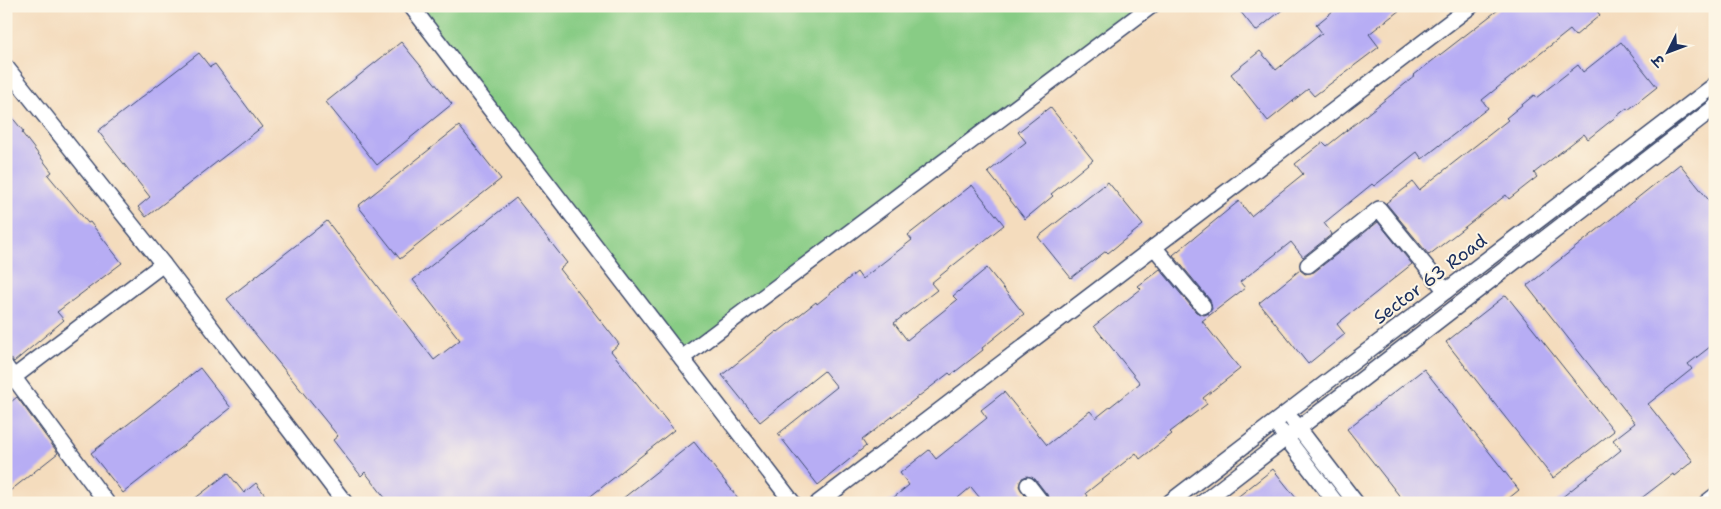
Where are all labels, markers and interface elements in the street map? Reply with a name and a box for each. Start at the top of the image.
north arrow [1644,28,1694,78]
text: उ [1647,50,1669,72]
street label: Sector 63 Road [1368,228,1492,330]

